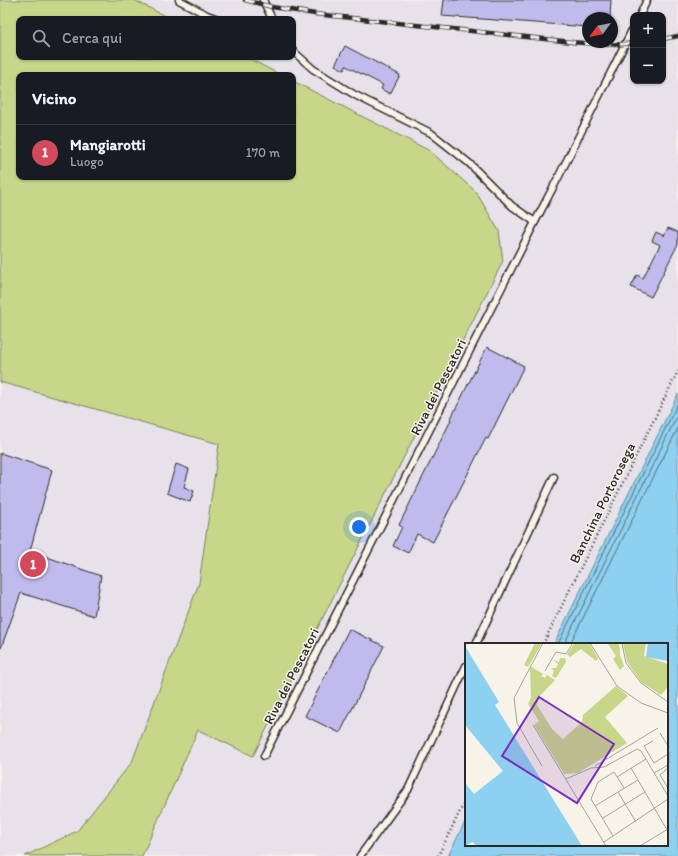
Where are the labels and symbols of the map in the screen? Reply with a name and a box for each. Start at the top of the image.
north arrow [582,12,618,48]
street label: Riva dei Pescatori [407,336,470,438]
street label: Banchina Portorosega [566,440,639,566]
your location [349,517,369,537]
pin: 1 [20,549,46,579]
street label: Riva dei Pescatori [260,625,323,727]
inset map [465,643,668,846]

